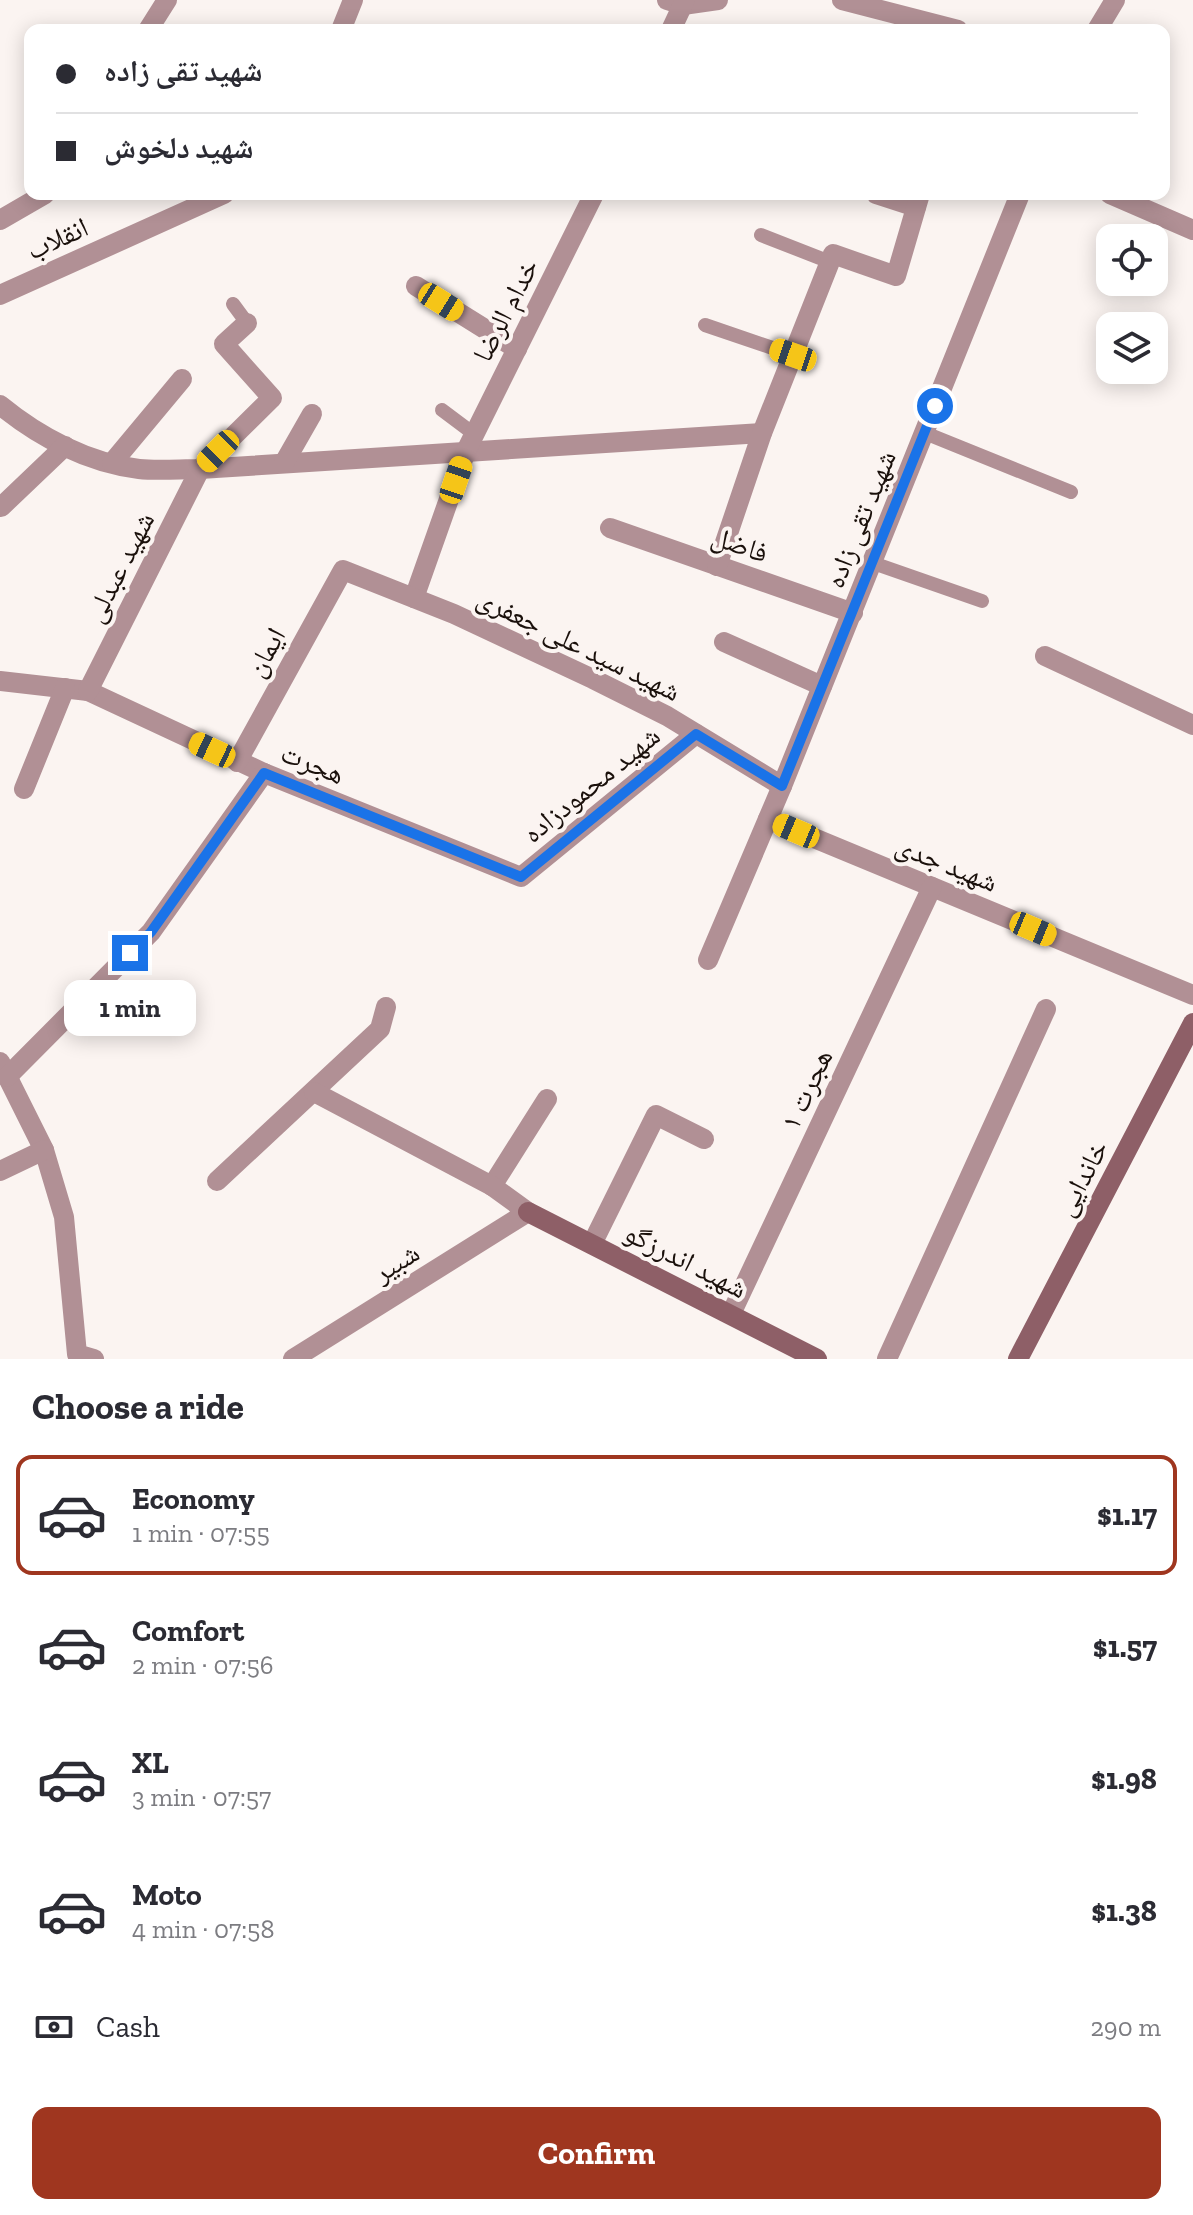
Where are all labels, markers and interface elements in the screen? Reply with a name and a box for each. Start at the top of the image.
text: شهید تقی زاده [104,53,262,89]
text: شهید دلخوش [104,130,254,166]
street label: انقلاب [21,210,93,267]
map controls [1096,224,1168,384]
button: locate [1096,224,1168,296]
street label: خدام الرضا [466,253,547,368]
car [414,279,468,325]
button: layers [1096,312,1168,384]
car [766,336,820,374]
route start [917,388,953,424]
car [193,426,243,476]
street label: شهید تقی زاده [818,446,904,593]
car [437,453,475,507]
street label: شهید عبدلی [78,506,162,628]
street label: فاضل [707,520,772,570]
street label: شهید سید علی جعفری [471,581,686,709]
street label: ایمان [239,622,292,683]
street label: شهید محمودزاده [516,719,667,850]
car [185,729,239,771]
street label: هجرت [276,736,350,791]
car [769,811,823,851]
street label: شهید جدی [891,828,1003,899]
car [1006,909,1060,949]
route end [112,935,148,971]
callout: 1 min [64,981,196,1037]
text: 1 min [99,992,161,1024]
street label: هجرت ۱ [774,1044,839,1135]
street label: خاندایی [1048,1135,1116,1222]
street label: شهید اندرزگو [619,1216,752,1305]
street label: شبیر [366,1236,425,1290]
text: Choose a ride [32,1385,244,1428]
icon: car [36,1479,108,1551]
text: Economy [132,1481,255,1517]
text: $1.17 [1097,1497,1157,1533]
text: 1 min · 07:55 [132,1517,270,1549]
icon: car [36,1611,108,1683]
text: Comfort [132,1613,244,1649]
text: $1.57 [1093,1629,1157,1665]
text: 2 min · 07:56 [132,1649,274,1681]
icon: car [36,1743,108,1815]
text: XL [132,1745,169,1781]
text: $1.98 [1091,1761,1157,1797]
text: 3 min · 07:57 [132,1781,271,1813]
icon: car [36,1875,108,1947]
text: Moto [132,1877,202,1913]
text: $1.38 [1091,1893,1157,1929]
text: 4 min · 07:58 [132,1913,274,1945]
icon: cash [32,2005,76,2049]
text: Cash [96,2009,160,2045]
text: 290 m [1090,2011,1161,2043]
button: Confirm [32,2107,1161,2199]

